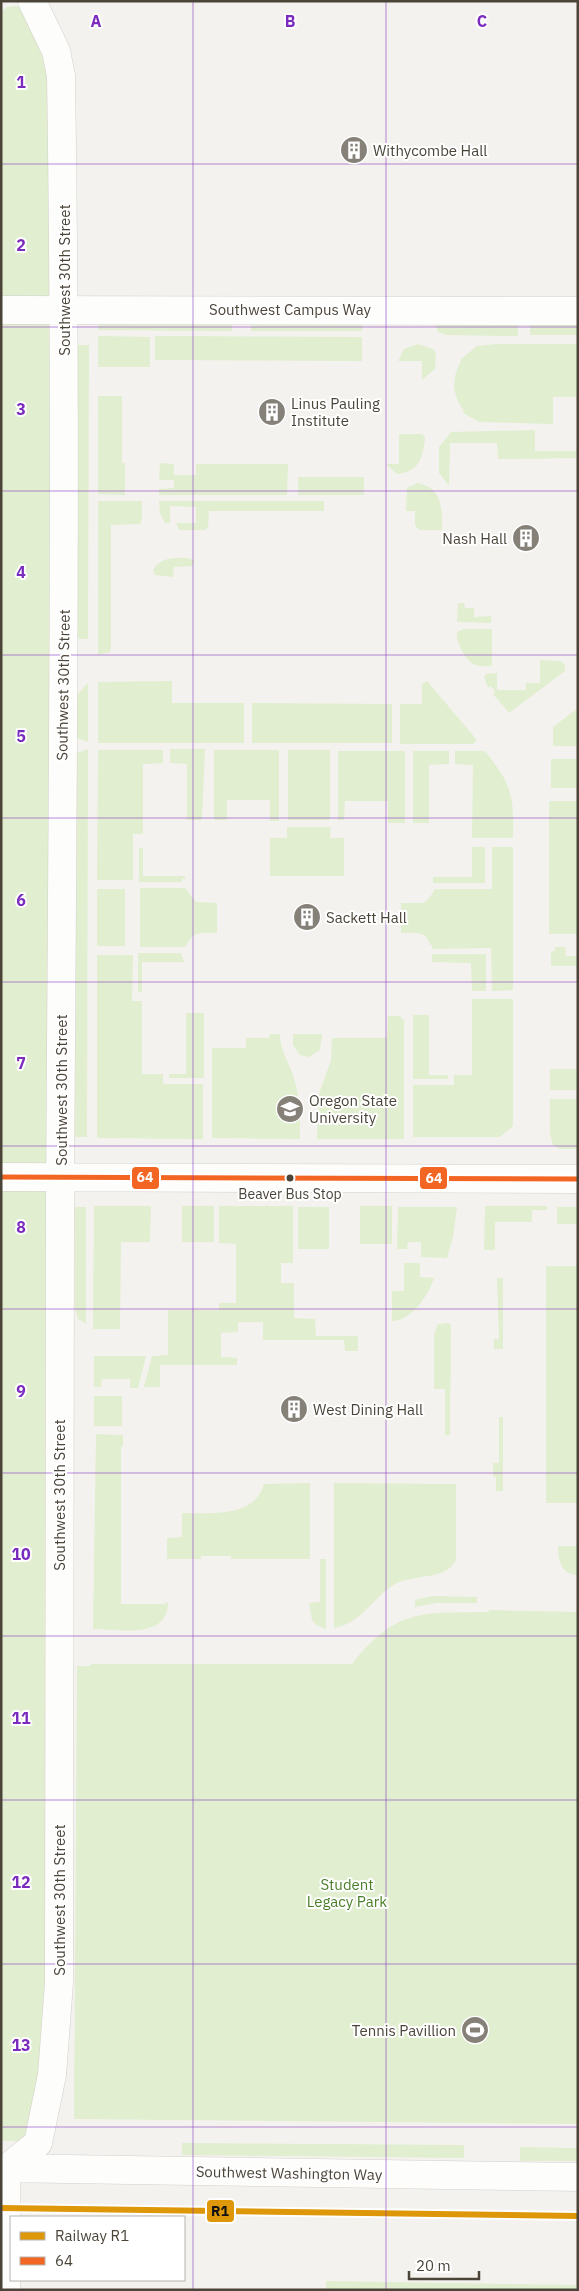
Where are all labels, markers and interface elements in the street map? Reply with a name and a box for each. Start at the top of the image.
text: A [91,11,102,31]
text: B [285,11,296,31]
text: C [477,11,487,31]
text: 1 [16,72,26,92]
building icon: Withycombe Hall [339,135,369,165]
place label: Withycombe Hall [373,141,487,160]
street label: Southwest 30th Street [55,204,74,356]
text: 2 [16,235,26,255]
street label: Southwest Campus Way [209,300,372,319]
place label: Linus Pauling Institute [291,394,380,430]
building icon: Linus Pauling Institute [257,397,287,427]
text: 3 [16,399,26,419]
building icon: Nash Hall [511,523,541,553]
place label: Nash Hall [442,529,507,548]
text: 4 [16,562,26,582]
street label: Southwest 30th Street [52,609,74,761]
text: 5 [16,726,26,746]
text: 6 [16,890,26,910]
building icon: Sackett Hall [292,902,322,932]
place label: Sackett Hall [326,908,407,927]
street label: Southwest 30th Street [52,1014,71,1166]
text: 7 [16,1053,26,1073]
place label: Oregon State University [309,1091,397,1127]
school or university icon: Oregon State University [275,1094,305,1124]
line badge: 64 [131,1166,160,1190]
line badge: 64 [419,1166,448,1190]
text: 64 [137,1168,153,1186]
text: 64 [426,1169,442,1187]
marker: Beaver Bus Stop [285,1173,295,1183]
place label: Beaver Bus Stop [238,1185,342,1203]
text: 8 [16,1217,26,1237]
text: 9 [16,1381,26,1401]
building icon: West Dining Hall [279,1394,309,1424]
place label: West Dining Hall [313,1400,423,1419]
street label: Southwest 30th Street [50,1419,69,1571]
text: 10 [11,1544,31,1564]
text: 11 [11,1708,31,1728]
street label: Southwest 30th Street [50,1824,69,1976]
text: 12 [11,1872,31,1892]
park label: Student Legacy Park [307,1875,387,1911]
sports icon: Tennis Pavillion [460,2015,490,2045]
place label: Tennis Pavillion [352,2021,456,2040]
text: 13 [11,2035,31,2055]
street label: Southwest Washington Way [196,2162,383,2184]
line badge: R1 [206,2199,235,2223]
text: R1 [211,2202,230,2220]
legend [10,2216,185,2281]
text: Railway R1 [55,2226,129,2245]
scale bar [409,2248,479,2280]
text: 64 [55,2251,73,2270]
text: 20 m [416,2256,451,2275]

